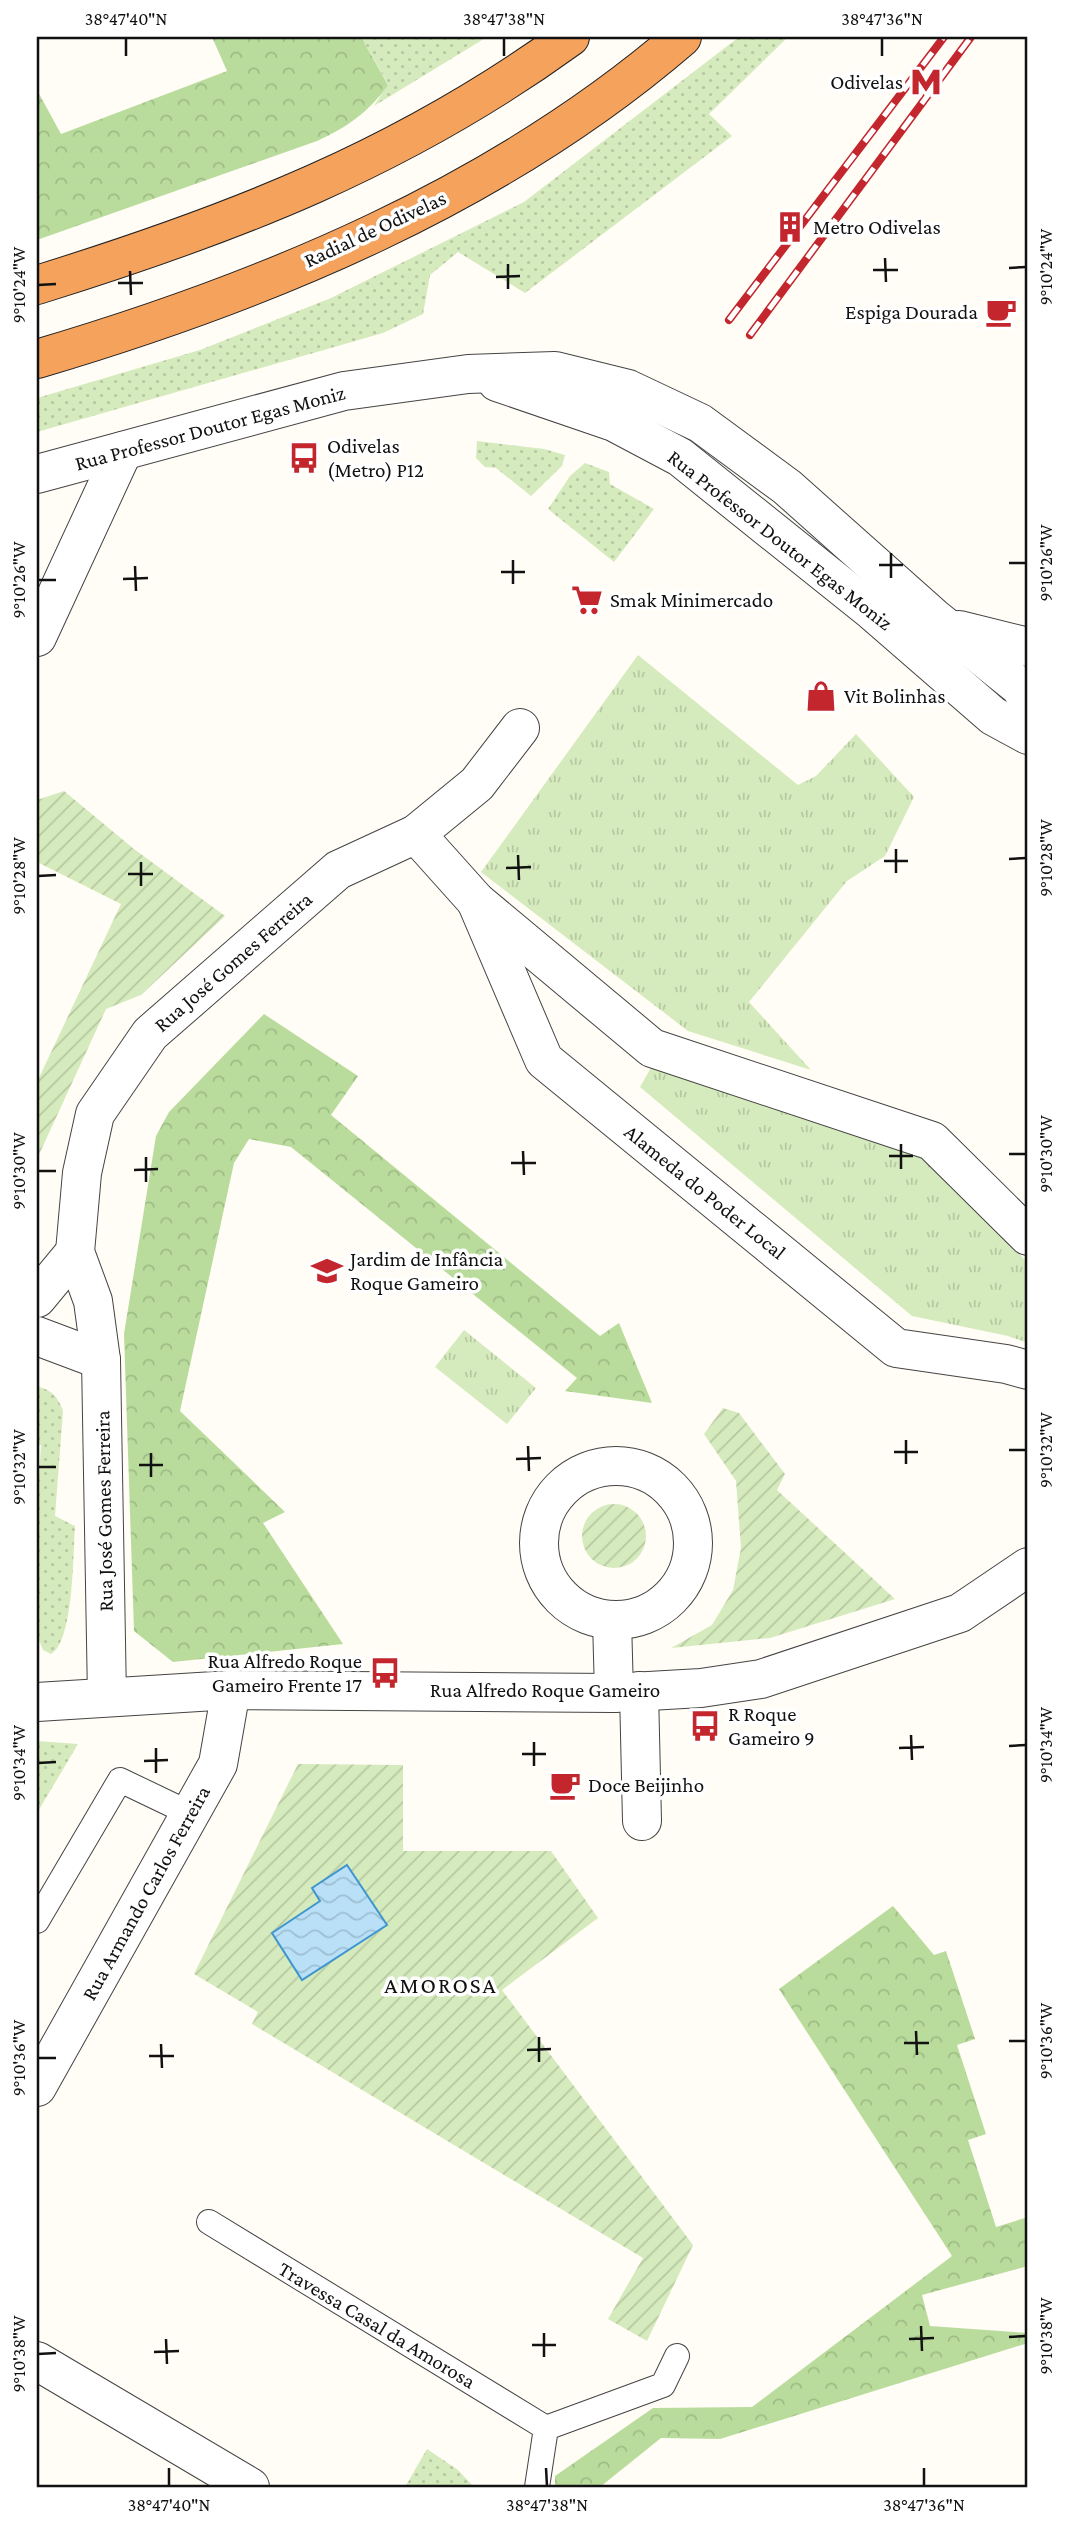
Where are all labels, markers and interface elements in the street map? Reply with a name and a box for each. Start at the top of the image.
text: 38°47'40"N [85,9,167,29]
text: 38°47'38"N [463,9,545,29]
text: 38°47'36"N [841,9,923,29]
metro station icon: Odivelas [909,65,943,99]
place label: Odivelas [830,70,903,94]
street label: Radial de Odivelas [300,186,450,272]
building icon: Metro Odivelas [773,210,807,244]
place label: Metro Odivelas [813,215,941,239]
text: 9°10'24"W [1036,228,1056,305]
text: 9°10'24"W [9,246,29,323]
cafe icon: Espiga Dourada [984,295,1018,329]
place label: Espiga Dourada [845,300,978,324]
street label: Rua Professor Doutor Egas Moniz [72,380,348,476]
place label: Odivelas (Metro) P12 [327,434,424,482]
bus stop icon: Odivelas (Metro) P12 [287,441,321,475]
street label: Rua Professor Doutor Egas Moniz [663,445,897,635]
text: 9°10'26"W [1036,524,1056,601]
text: 9°10'26"W [9,541,29,618]
supermarket icon: Smak Minimercado [570,583,604,617]
place label: Smak Minimercado [610,588,773,612]
shop icon: Vit Bolinhas [804,679,838,713]
place label: Vit Bolinhas [844,684,945,708]
text: 9°10'28"W [1036,819,1056,897]
text: 9°10'28"W [9,837,29,915]
street label: Rua José Gomes Ferreira [149,887,317,1037]
text: 9°10'30"W [1036,1115,1056,1193]
street label: Alameda do Poder Local [620,1120,790,1264]
text: 9°10'30"W [9,1132,29,1210]
place label: Jardim de Infância Roque Gameiro [348,1247,504,1295]
school or university icon: Jardim de Infância Roque Gameiro [310,1254,344,1288]
street label: Rua José Gomes Ferreira [90,1410,118,1612]
text: 9°10'32"W [1036,1412,1056,1488]
text: 9°10'32"W [9,1429,29,1505]
place label: Rua Alfredo Roque Gameiro Frente 17 [208,1649,362,1697]
bus stop icon: Rua Alfredo Roque Gameiro Frente 17 [368,1656,402,1690]
street label: Rua Alfredo Roque Gameiro [430,1678,660,1702]
place label: R Roque Gameiro 9 [728,1702,815,1750]
text: 9°10'34"W [1036,1706,1056,1783]
bus stop icon: R Roque Gameiro 9 [688,1709,722,1743]
text: 9°10'34"W [9,1724,29,1801]
cafe icon: Doce Beijinho [548,1768,582,1802]
place label: Doce Beijinho [588,1773,704,1797]
street label: Rua Armando Carlos Ferreira [77,1781,215,2004]
district label: AMOROSA [384,1972,498,1998]
text: 9°10'36"W [1036,2002,1056,2079]
text: 9°10'36"W [9,2019,29,2096]
street label: Travessa Casal da Amorosa [274,2257,480,2394]
text: 9°10'38"W [1036,2297,1056,2374]
text: 9°10'38"W [9,2315,29,2392]
text: 38°47'40"N [128,2495,210,2515]
text: 38°47'38"N [506,2495,588,2515]
text: 38°47'36"N [883,2495,965,2515]

